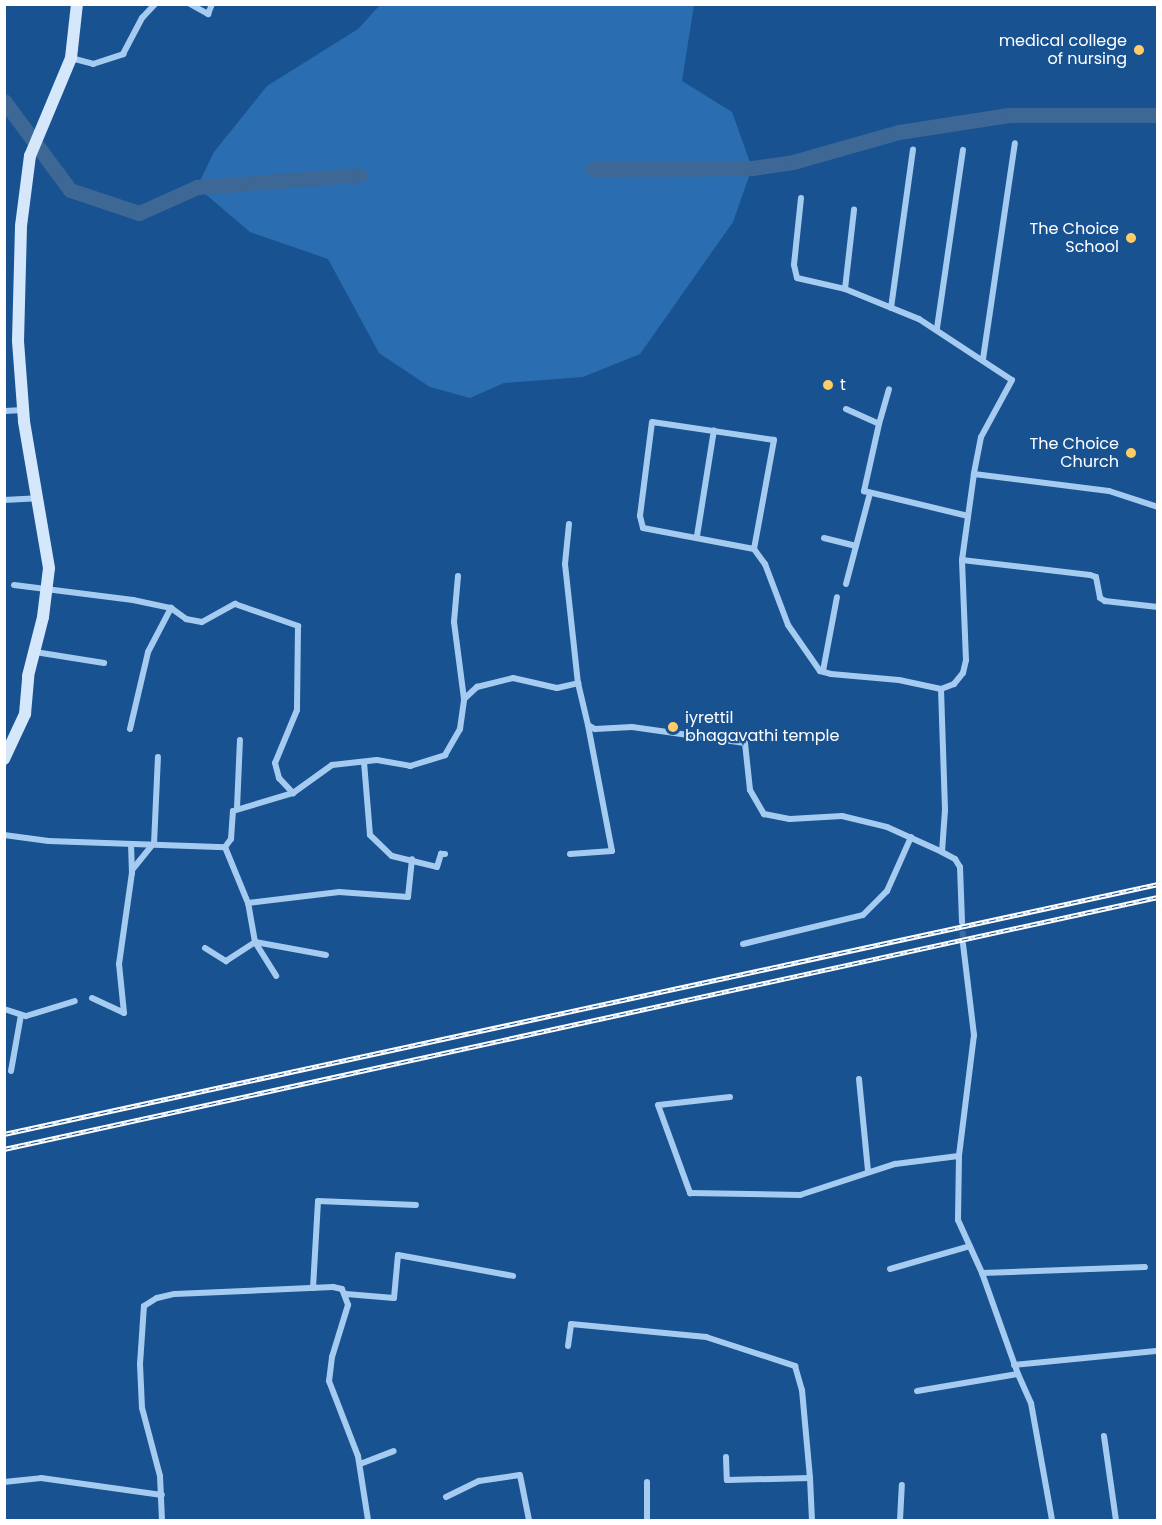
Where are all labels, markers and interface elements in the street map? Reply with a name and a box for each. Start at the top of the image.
place label: medical college of nursing [999,31,1127,69]
marker: medical college of nursing [1132,43,1146,57]
place label: The Choice School [1030,219,1119,257]
marker: The Choice School [1124,231,1138,245]
place label: t [840,375,846,395]
marker: t [821,378,835,392]
place label: The Choice Church [1030,434,1119,472]
marker: The Choice Church [1124,446,1138,460]
place label: iyrettil bhagavathi temple [685,708,839,746]
marker: iyrettil bhagavathi temple [666,720,680,734]

